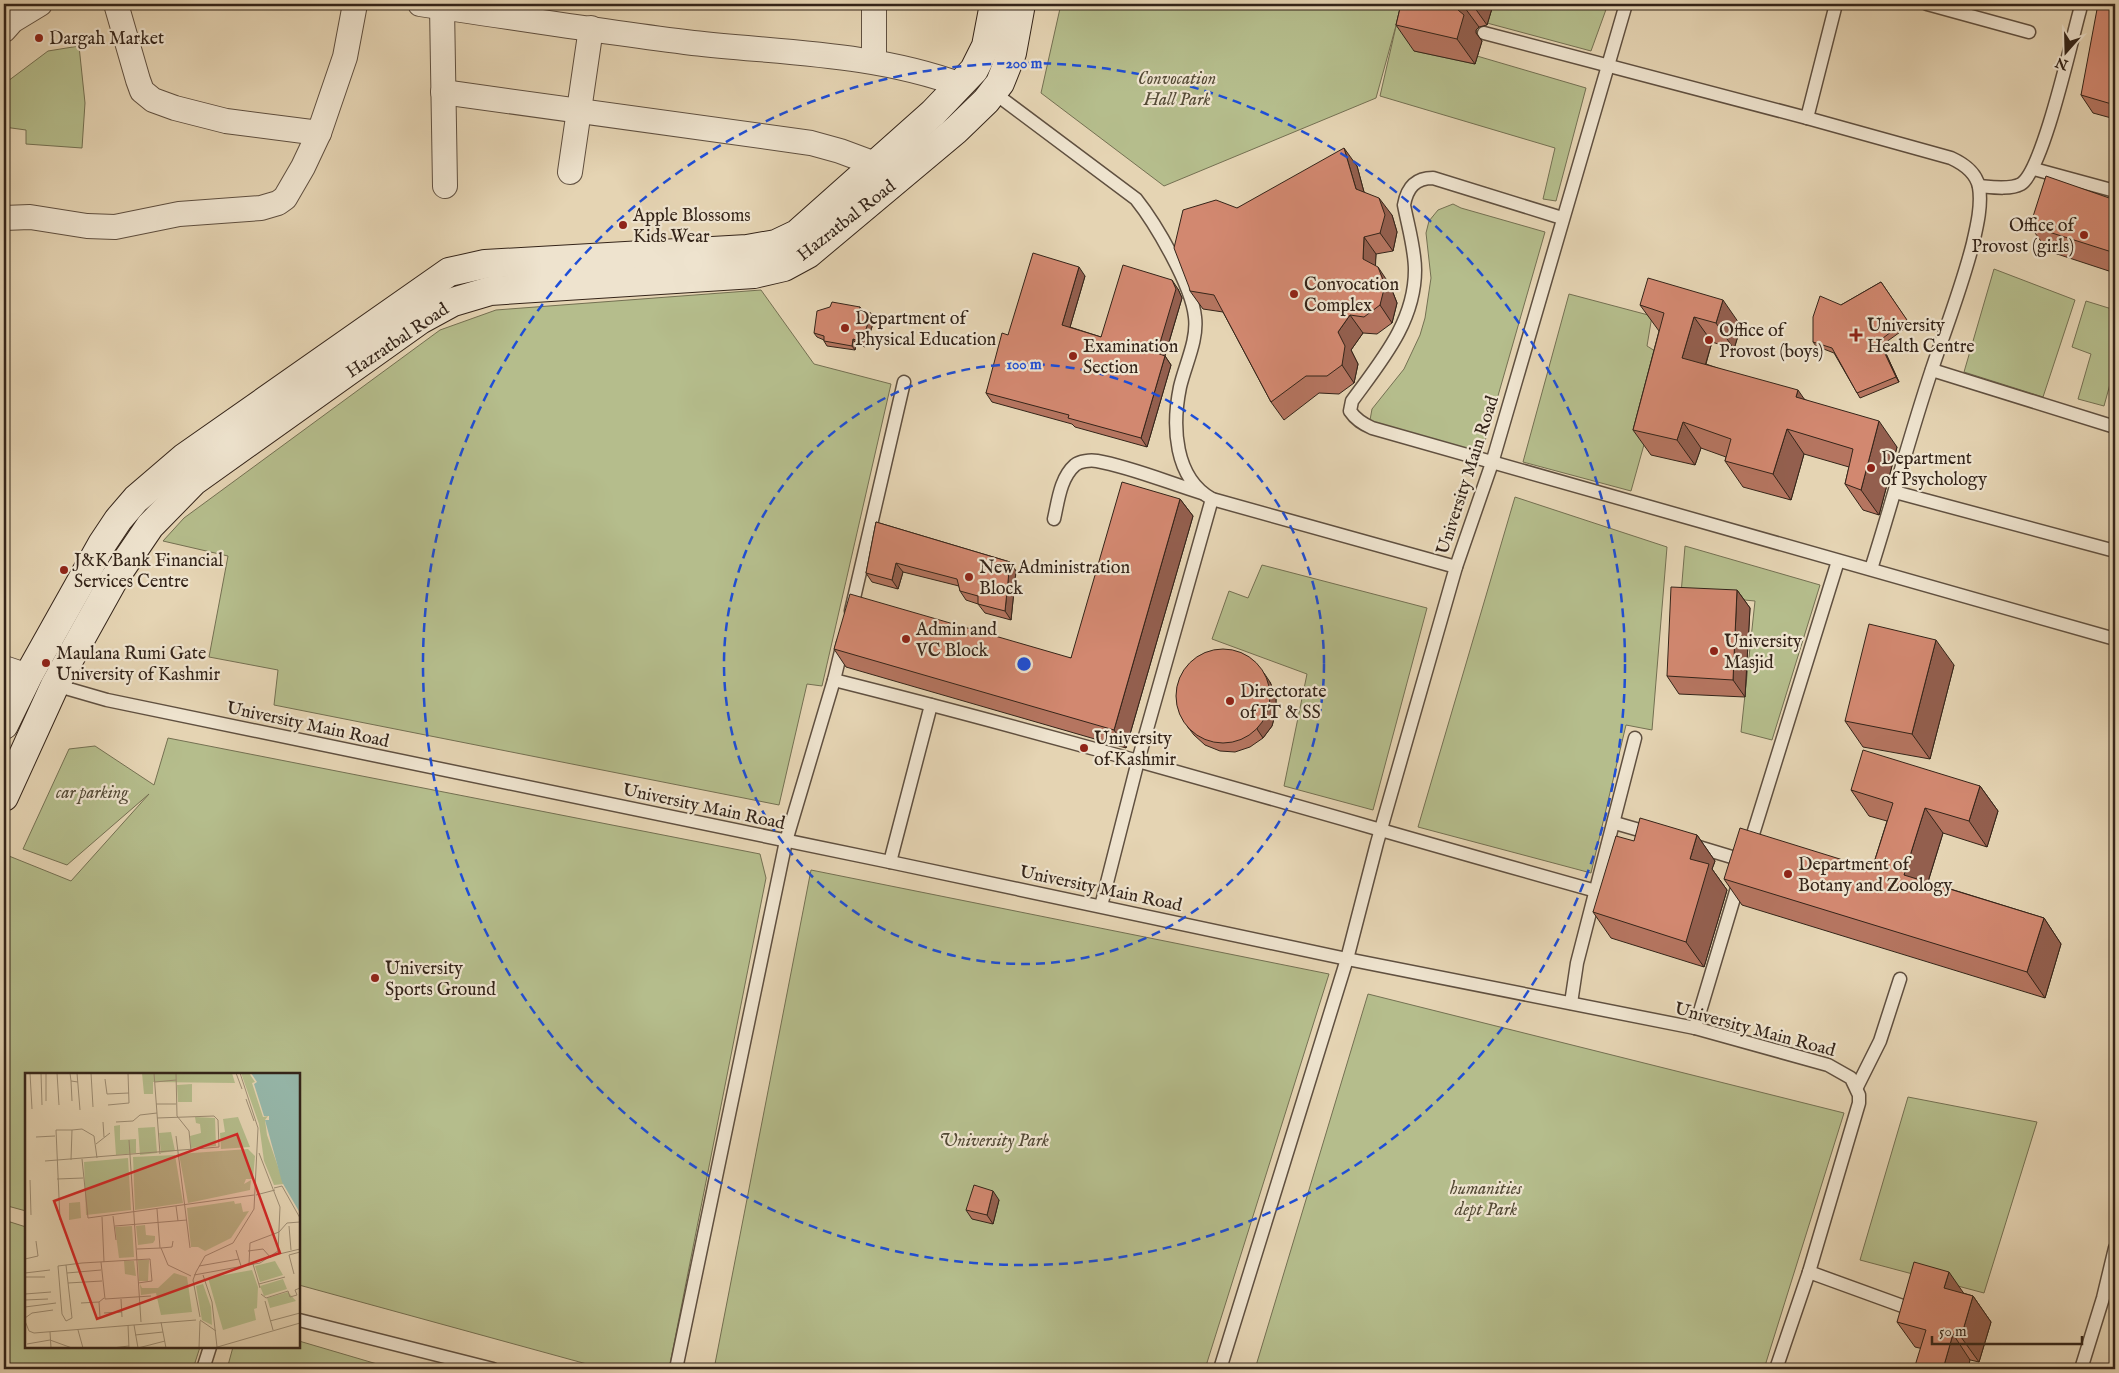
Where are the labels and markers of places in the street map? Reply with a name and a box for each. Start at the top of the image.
place label: Dargah Market [49,28,164,51]
marker: Dargah Market [33,32,45,44]
place label: Apple Blossoms Kids Wear [632,205,751,249]
place label: Office of Provost (girls) [1972,215,2077,259]
marker: Apple Blossoms Kids Wear [617,219,629,231]
marker: Office of Provost (girls) [2078,229,2090,241]
place label: Convocation Complex [1304,274,1399,318]
marker: Convocation Complex [1288,288,1300,300]
place label: Department of Physical Education [855,308,997,352]
place label: University Health Centre [1867,315,1975,359]
place label: Office of Provost (boys) [1719,320,1823,364]
marker: Department of Physical Education [839,322,851,334]
marker: University Health Centre [1849,328,1863,342]
marker: Office of Provost (boys) [1703,334,1715,346]
place label: Examination Section [1083,336,1179,380]
marker: Examination Section [1067,350,1079,362]
place label: Department of Psychology [1881,448,1987,492]
marker: Department of Psychology [1865,462,1877,474]
place label: J&K Bank Financial Services Centre [72,550,223,594]
place label: New Administration Block [979,557,1130,601]
marker: J&K Bank Financial Services Centre [58,564,70,576]
marker: New Administration Block [963,571,975,583]
place label: Admin and VC Block [915,619,997,663]
place label: University Masjid [1724,631,1802,675]
marker: Admin and VC Block [900,633,912,645]
place label: Maulana Rumi Gate University of Kashmir [56,643,220,687]
marker: University Masjid [1708,645,1720,657]
centre of rings [1015,655,1033,673]
marker: Maulana Rumi Gate University of Kashmir [40,657,52,669]
place label: Directorate of IT & SS [1240,681,1326,725]
marker: Directorate of IT & SS [1224,695,1236,707]
place label: University of Kashmir [1094,728,1177,772]
marker: University of Kashmir [1078,742,1090,754]
place label: Department of Botany and Zoology [1798,854,1953,898]
marker: Department of Botany and Zoology [1782,868,1794,880]
place label: University Sports Ground [385,958,496,1002]
marker: University Sports Ground [369,972,381,984]

